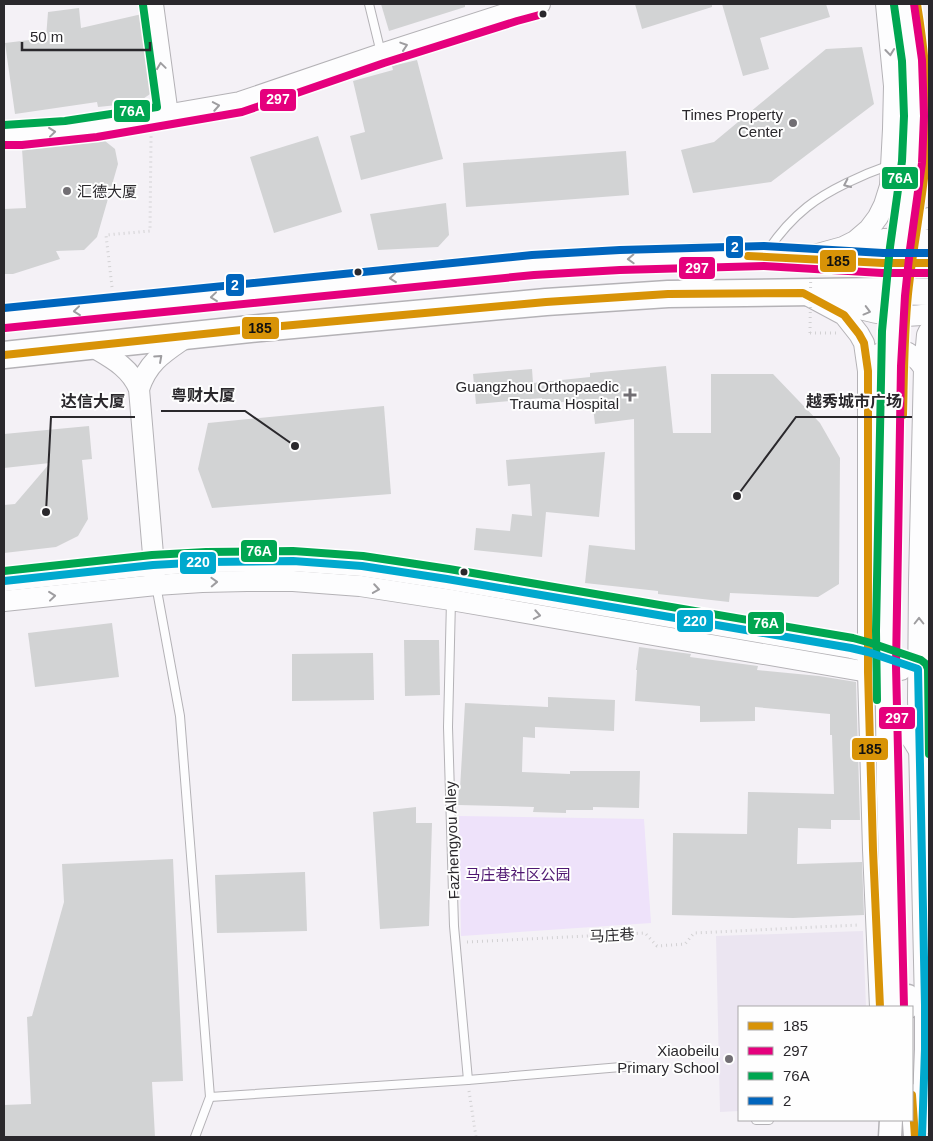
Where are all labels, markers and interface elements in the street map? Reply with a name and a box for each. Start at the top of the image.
unlabelled marker [538,9,548,19]
scale bar [22,20,150,52]
text: 50 m [30,28,63,45]
one-way arrow [400,42,408,52]
one-way arrow [884,49,895,57]
one-way arrow [156,62,167,70]
line badge: 297 [259,88,297,112]
text: 297 [266,91,290,107]
line badge: 76A [113,99,151,123]
one-way arrow [212,101,221,111]
text: 76A [119,103,145,119]
place label: Times Property Center [682,106,783,140]
marker: Times Property Center [787,117,799,129]
one-way arrow [49,126,57,137]
line badge: 76A [881,166,919,190]
text: 76A [887,170,913,186]
one-way arrow [843,178,852,188]
place label: 汇德大厦 [77,183,137,200]
marker: 汇德大厦 [61,185,73,197]
line badge: 2 [725,235,744,259]
text: 2 [731,239,739,255]
line badge: 185 [819,249,857,273]
text: 185 [826,253,850,269]
one-way arrow [627,254,635,265]
line badge: 297 [678,256,716,280]
text: 297 [685,260,709,276]
unlabelled marker [353,267,363,277]
line badge: 2 [225,273,245,297]
one-way arrow [389,273,397,284]
text: 2 [231,277,239,293]
one-way arrow [210,291,218,302]
one-way arrow [73,305,81,316]
one-way arrow [862,305,871,316]
line badge: 185 [241,316,280,340]
text: 185 [248,320,272,336]
one-way arrow [153,355,162,364]
place label: Guangzhou Orthopaedic Trauma Hospital [456,378,619,412]
callout: 粤财大厦 [161,380,245,411]
callout: 达信大厦 [51,386,135,417]
callout: 越秀城市广场 [796,386,912,417]
text: 粤财大厦 [171,387,235,404]
marker: Guangzhou Orthopaedic Trauma Hospital [623,388,637,402]
text: 越秀城市广场 [806,392,902,410]
text: 达信大厦 [61,393,125,410]
line badge: 76A [240,539,278,563]
text: 76A [246,543,272,559]
line badge: 220 [179,551,217,575]
text: 220 [186,554,210,570]
unlabelled marker [459,567,469,577]
one-way arrow [210,577,218,587]
one-way arrow [372,583,380,593]
one-way arrow [49,591,57,602]
one-way arrow [533,609,541,620]
line badge: 220 [676,609,714,633]
line badge: 76A [747,611,785,635]
text: 220 [683,613,707,629]
text: 76A [753,615,779,631]
one-way arrow [914,616,924,624]
line badge: 297 [878,706,916,730]
text: 297 [885,710,909,726]
line badge: 185 [851,737,889,761]
text: 185 [858,741,882,757]
street label: Fazhengyou Alley [441,780,463,899]
park label: 马庄巷社区公园 [465,866,571,883]
street label: 马庄巷 [589,925,635,945]
legend [738,1006,913,1121]
text: 185 [783,1017,808,1034]
place label: Xiaobeilu Primary School [617,1042,719,1076]
text: 297 [783,1042,808,1059]
marker: Xiaobeilu Primary School [723,1053,735,1065]
text: 76A [783,1067,810,1084]
text: 2 [783,1092,791,1109]

